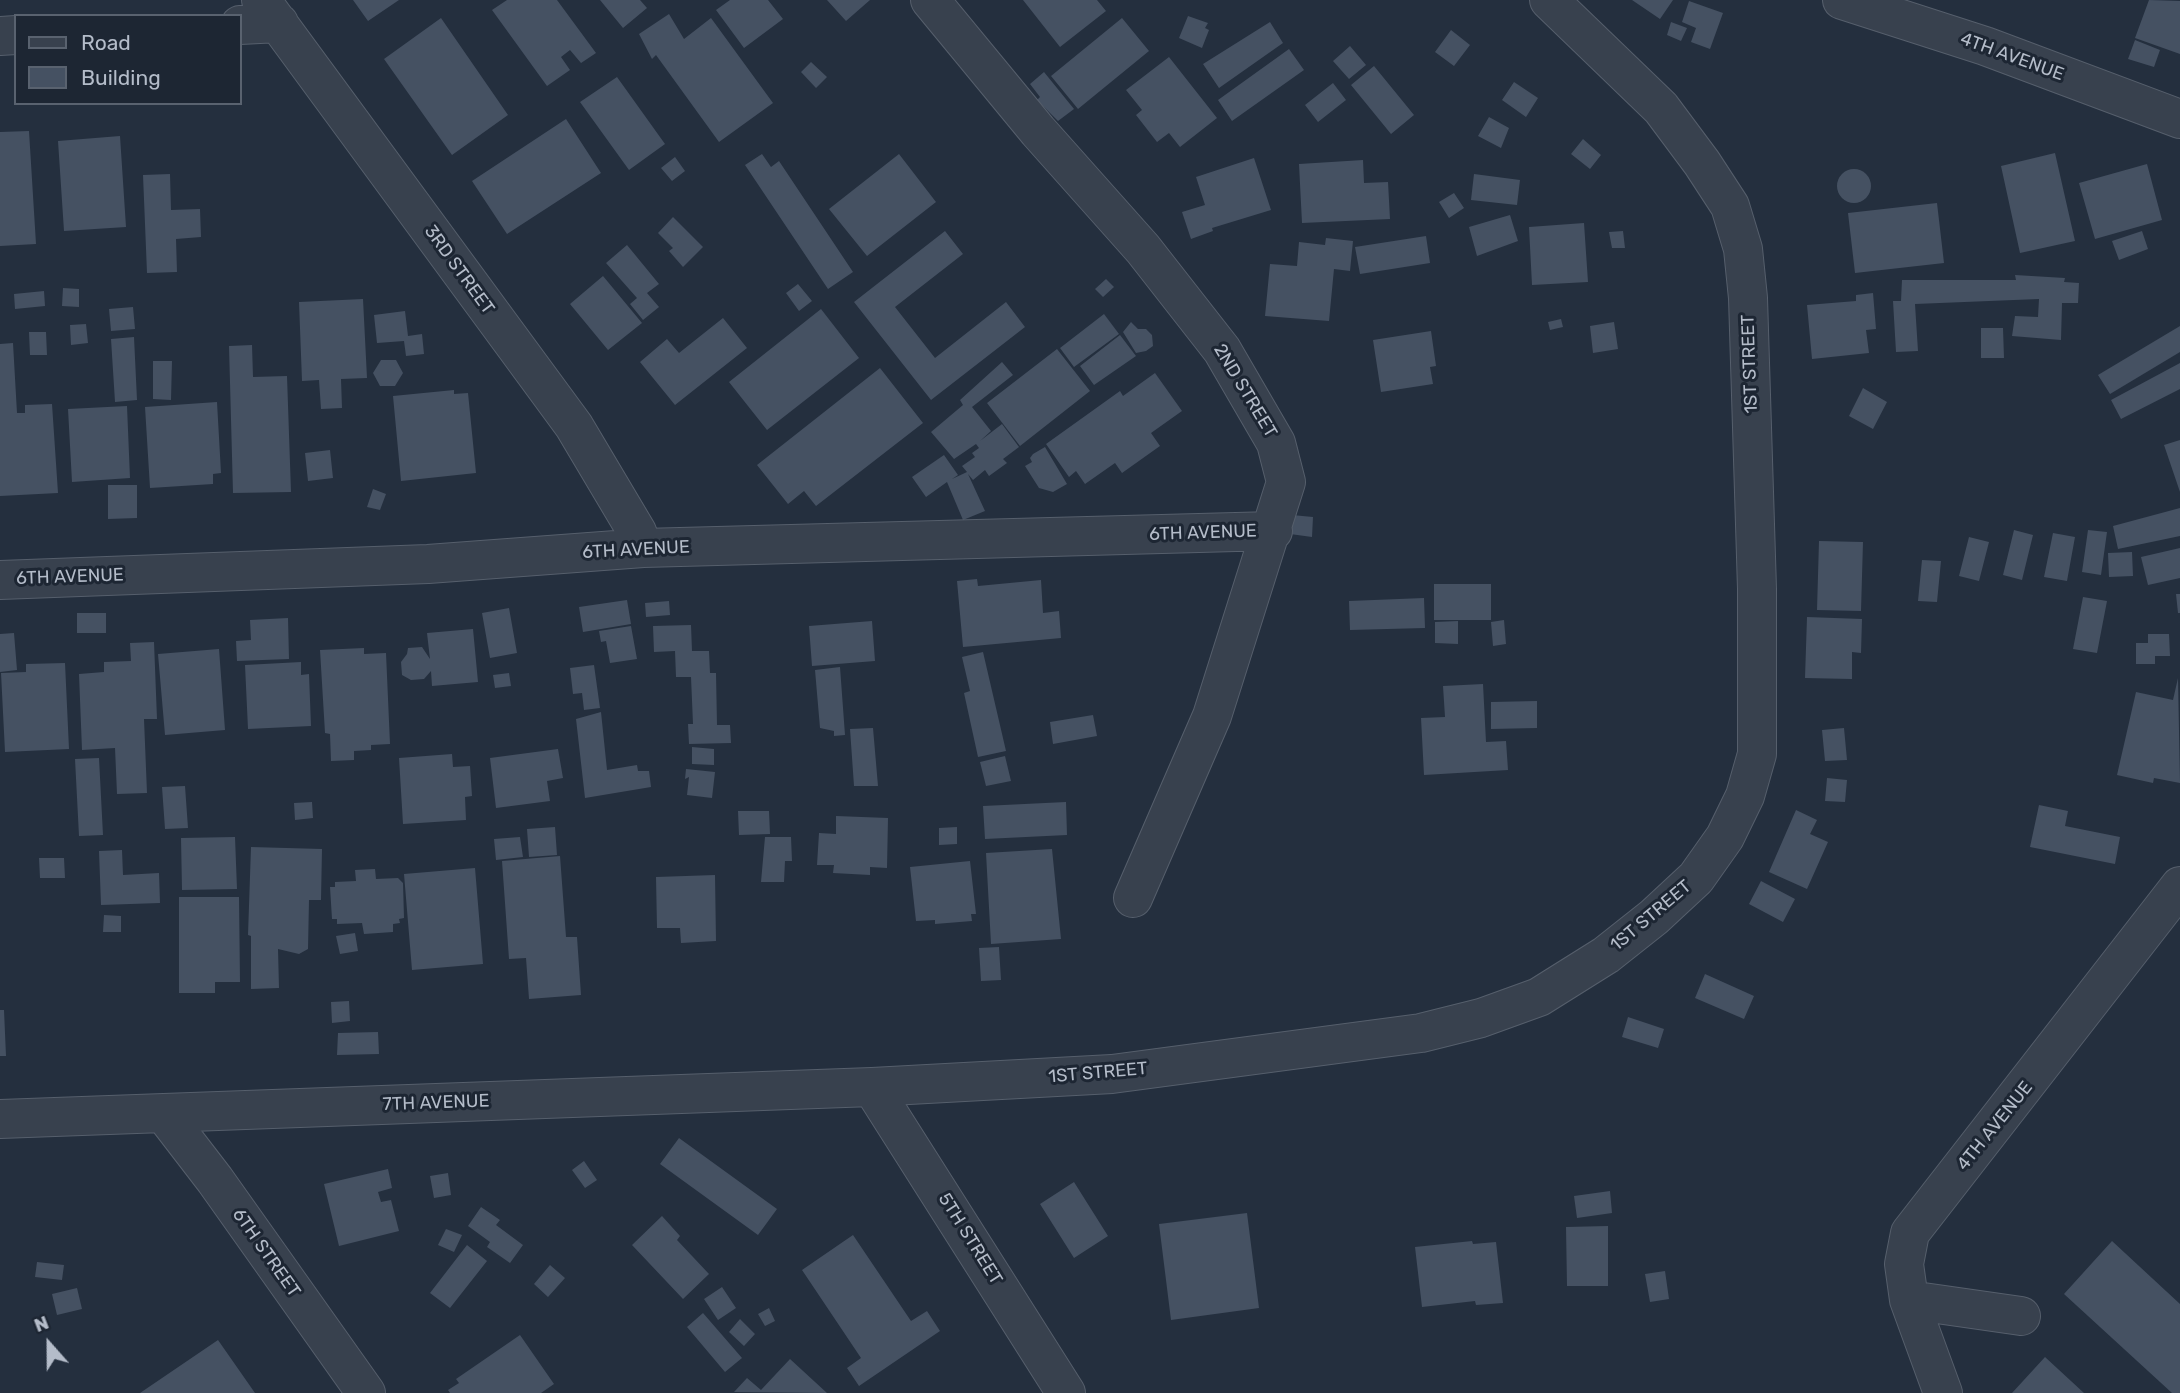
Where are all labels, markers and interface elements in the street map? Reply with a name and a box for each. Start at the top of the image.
legend [14,14,242,105]
street label: 4TH AVENUE [1957,28,2067,86]
text: Road [81,30,131,55]
text: Building [81,65,161,90]
street label: 3RD STREET [419,221,499,319]
street label: 1ST STREET [1737,314,1763,414]
street label: 2ND STREET [1209,340,1281,442]
street label: 6TH AVENUE [1149,520,1257,546]
street label: 6TH AVENUE [582,536,690,564]
street label: 6TH AVENUE [16,564,124,590]
street label: 1ST STREET [1606,876,1696,956]
street label: 1ST STREET [1048,1058,1148,1088]
street label: 4TH AVENUE [1953,1077,2037,1175]
street label: 7TH AVENUE [382,1090,490,1116]
street label: 5TH STREET [933,1189,1007,1289]
street label: 6TH STREET [228,1204,304,1302]
north arrow [14,1309,84,1379]
text: N [31,1311,52,1337]

